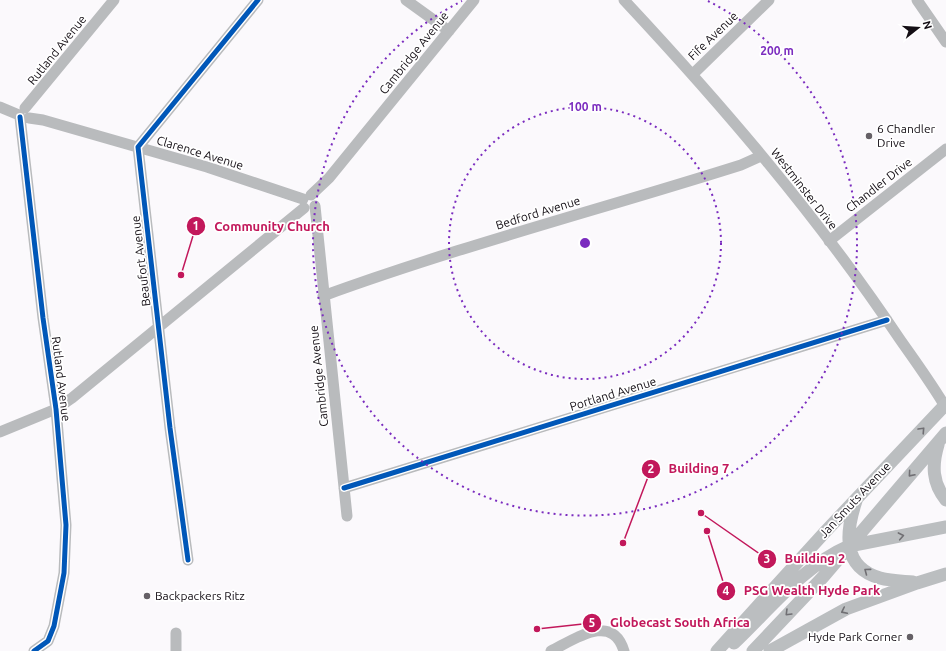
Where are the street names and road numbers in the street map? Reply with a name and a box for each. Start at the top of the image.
street label: Cambridge Avenue [376,9,451,96]
street label: Fife Avenue [685,9,740,62]
street label: Rutland Avenue [25,12,89,87]
street label: Clarence Avenue [155,133,245,172]
street label: Westminster Drive [769,145,840,232]
street label: Chandler Drive [843,155,914,214]
street label: Bedford Avenue [494,194,582,232]
street label: Beaufort Avenue [128,215,153,307]
street label: Cambridge Avenue [307,325,330,428]
street label: Rutland Avenue [50,336,73,422]
street label: Portland Avenue [568,374,658,413]
street label: Jan Smuts Avenue [816,459,893,540]

